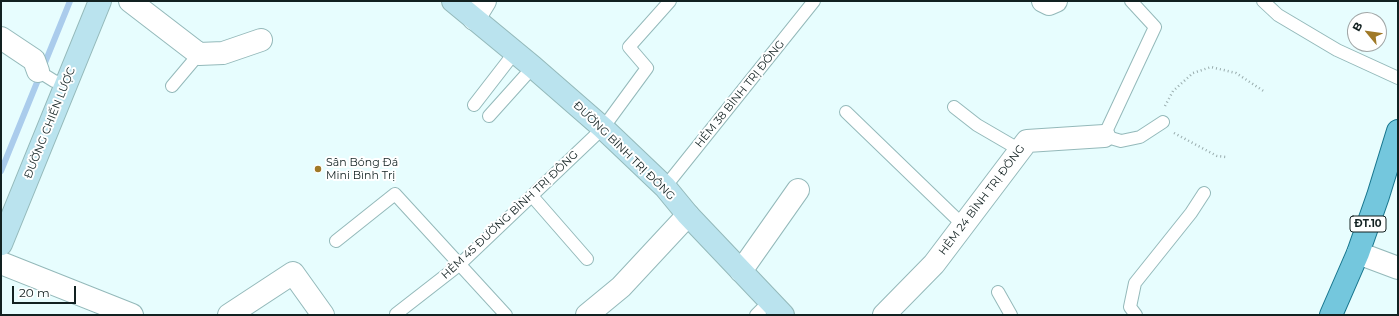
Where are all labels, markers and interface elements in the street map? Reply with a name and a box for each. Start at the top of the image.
north arrow [1347,12,1387,52]
text: B [1349,20,1366,34]
street label: HẺM 38 BÌNH TRỊ ĐÔNG [693,38,787,150]
street label: ĐƯỜNG CHIẾN LƯỢC [22,65,78,181]
street label: ĐƯỜNG BÌNH TRỊ ĐÔNG [570,99,678,203]
street label: HẺM 24 BÌNH TRỊ ĐÔNG [936,142,1028,258]
street label: HẺM 45 ĐƯỜNG BÌNH TRỊ ĐÔNG [439,148,581,282]
place label: Sân Bóng Đá Mini Bình Trị [326,156,398,182]
marker: Sân Bóng Đá Mini Bình Trị [313,164,323,174]
road number: ĐT.10 [1350,216,1386,232]
scale bar [14,278,78,304]
text: 20 m [19,285,50,300]

